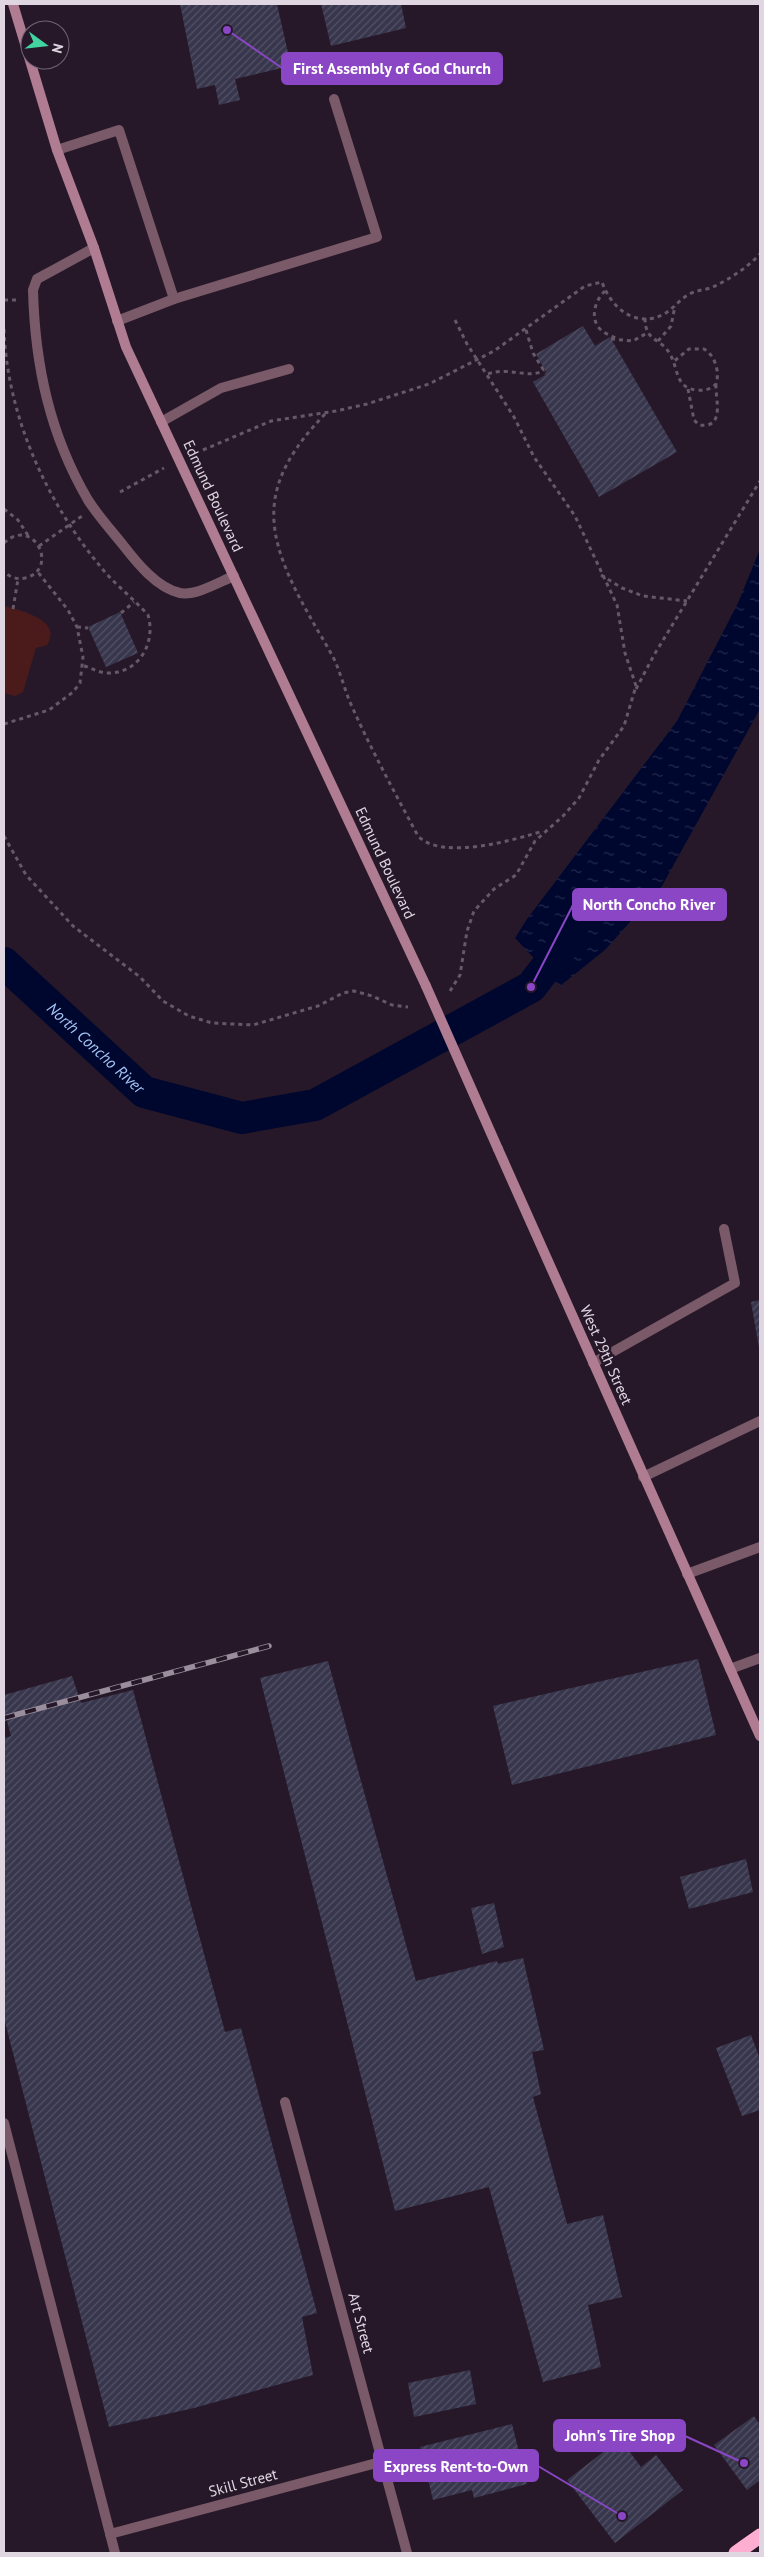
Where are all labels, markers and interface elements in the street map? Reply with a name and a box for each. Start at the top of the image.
north arrow [20,20,70,70]
text: N [48,42,67,55]
callout: First Assembly of God Church [282,53,502,84]
text: First Assembly of God Church [293,58,491,78]
street label: Edmund Boulevard [179,437,248,555]
street label: Edmund Boulevard [351,804,420,922]
callout: North Concho River [573,889,726,920]
text: North Concho River [583,894,716,914]
water label: North Concho River [43,998,150,1099]
street label: West 29th Street [576,1302,637,1407]
street label: Art Street [344,2291,379,2355]
callout: John's Tire Shop [554,2420,685,2451]
text: John's Tire Shop [564,2425,675,2445]
callout: Express Rent-to-Own [374,2450,538,2481]
text: Express Rent-to-Own [384,2456,528,2476]
street label: Skill Street [206,2464,279,2501]

